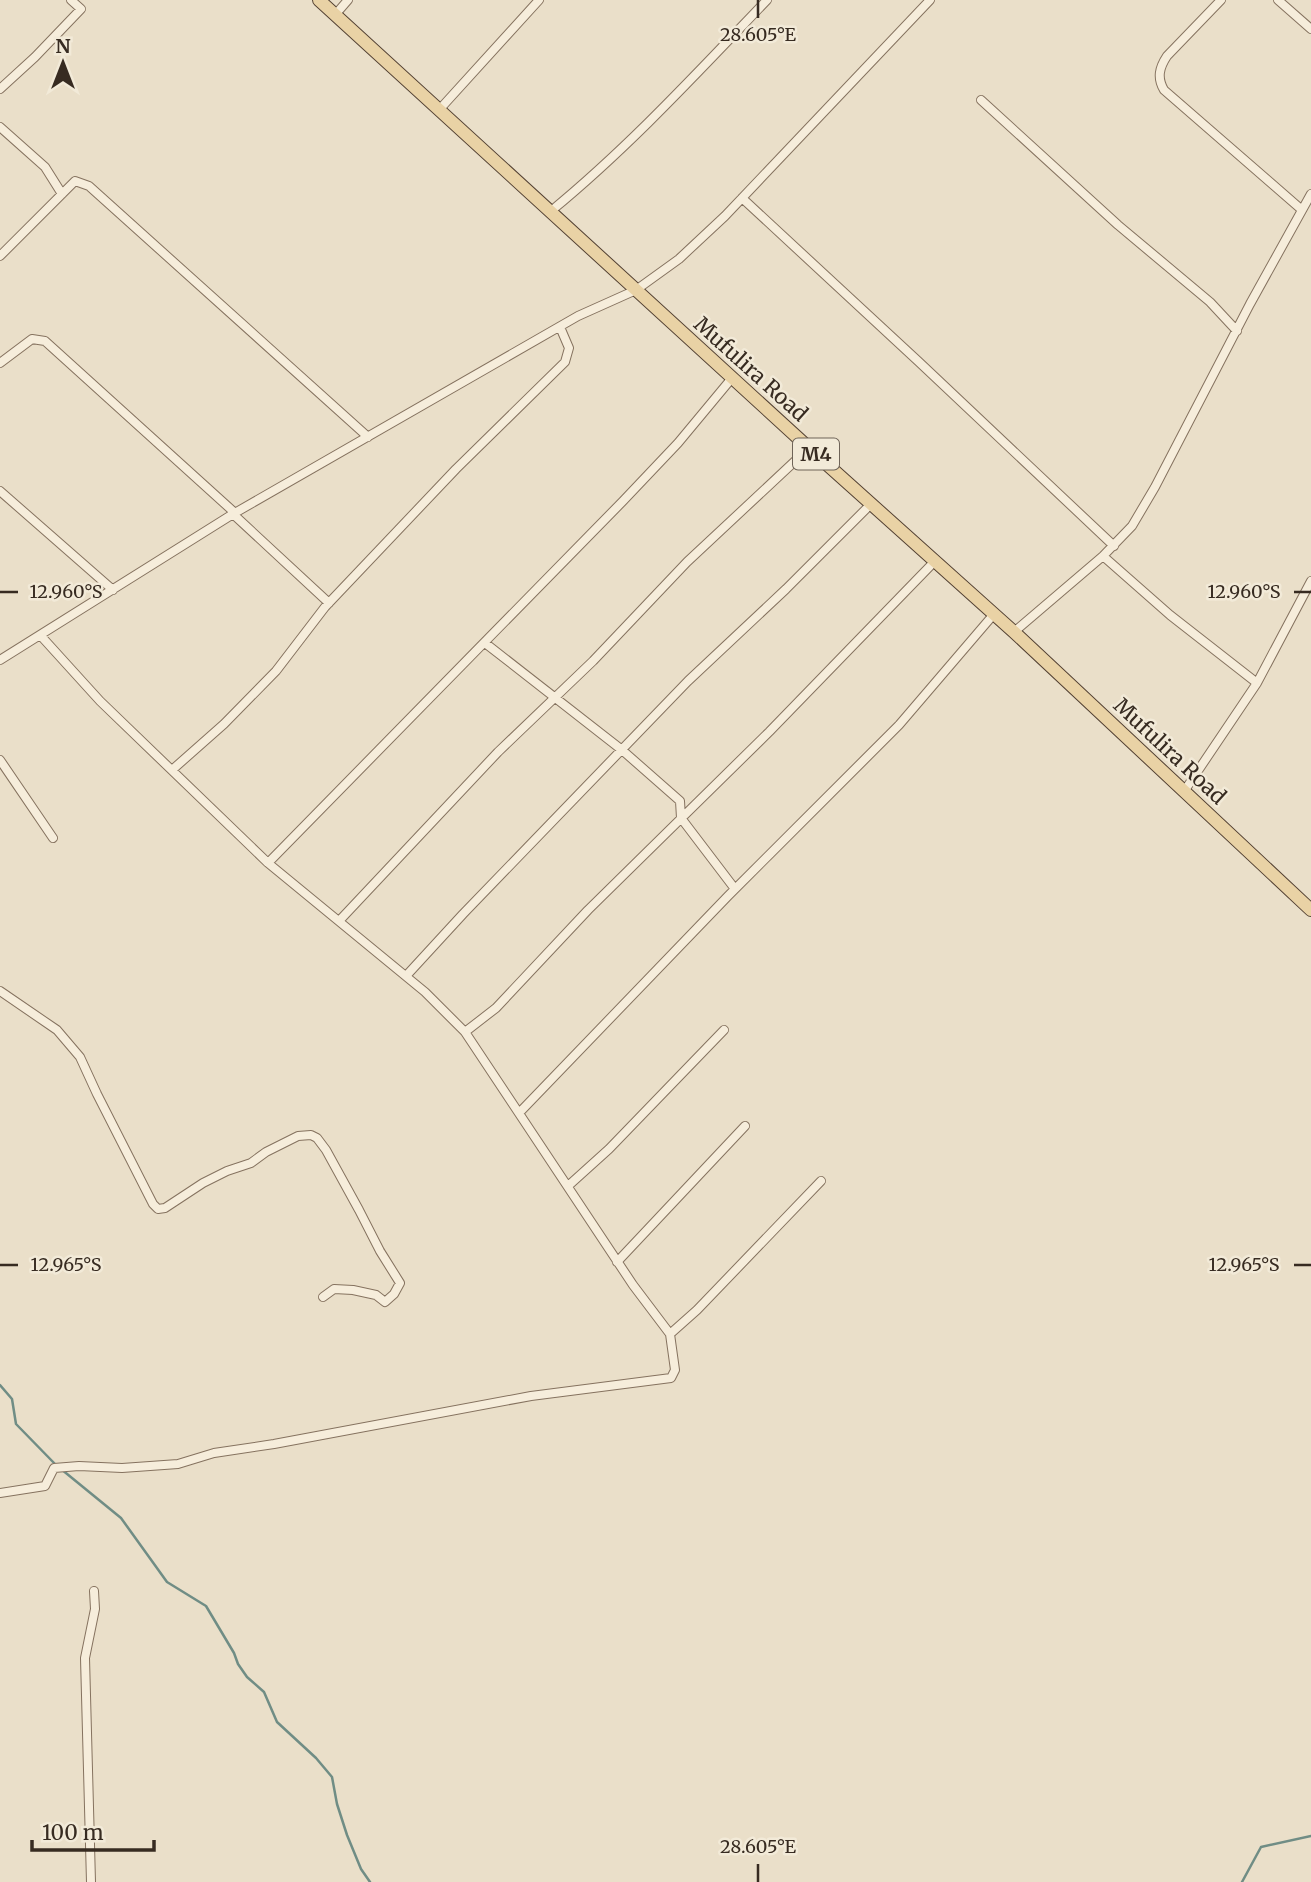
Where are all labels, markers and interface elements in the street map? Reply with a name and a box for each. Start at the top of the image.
text: 28.605°E [720,23,797,46]
north arrow [28,28,98,98]
text: N [55,34,71,58]
street label: Mufulira Road [688,311,814,427]
road number: M4 [793,438,839,470]
text: 12.960°S [29,580,103,603]
text: 12.960°S [1207,580,1281,603]
street label: Mufulira Road [1108,692,1232,810]
text: 12.965°S [30,1253,102,1276]
text: 12.965°S [1208,1253,1280,1276]
scale bar [32,1808,154,1852]
text: 100 m [42,1819,104,1846]
text: 28.605°E [720,1835,797,1858]

